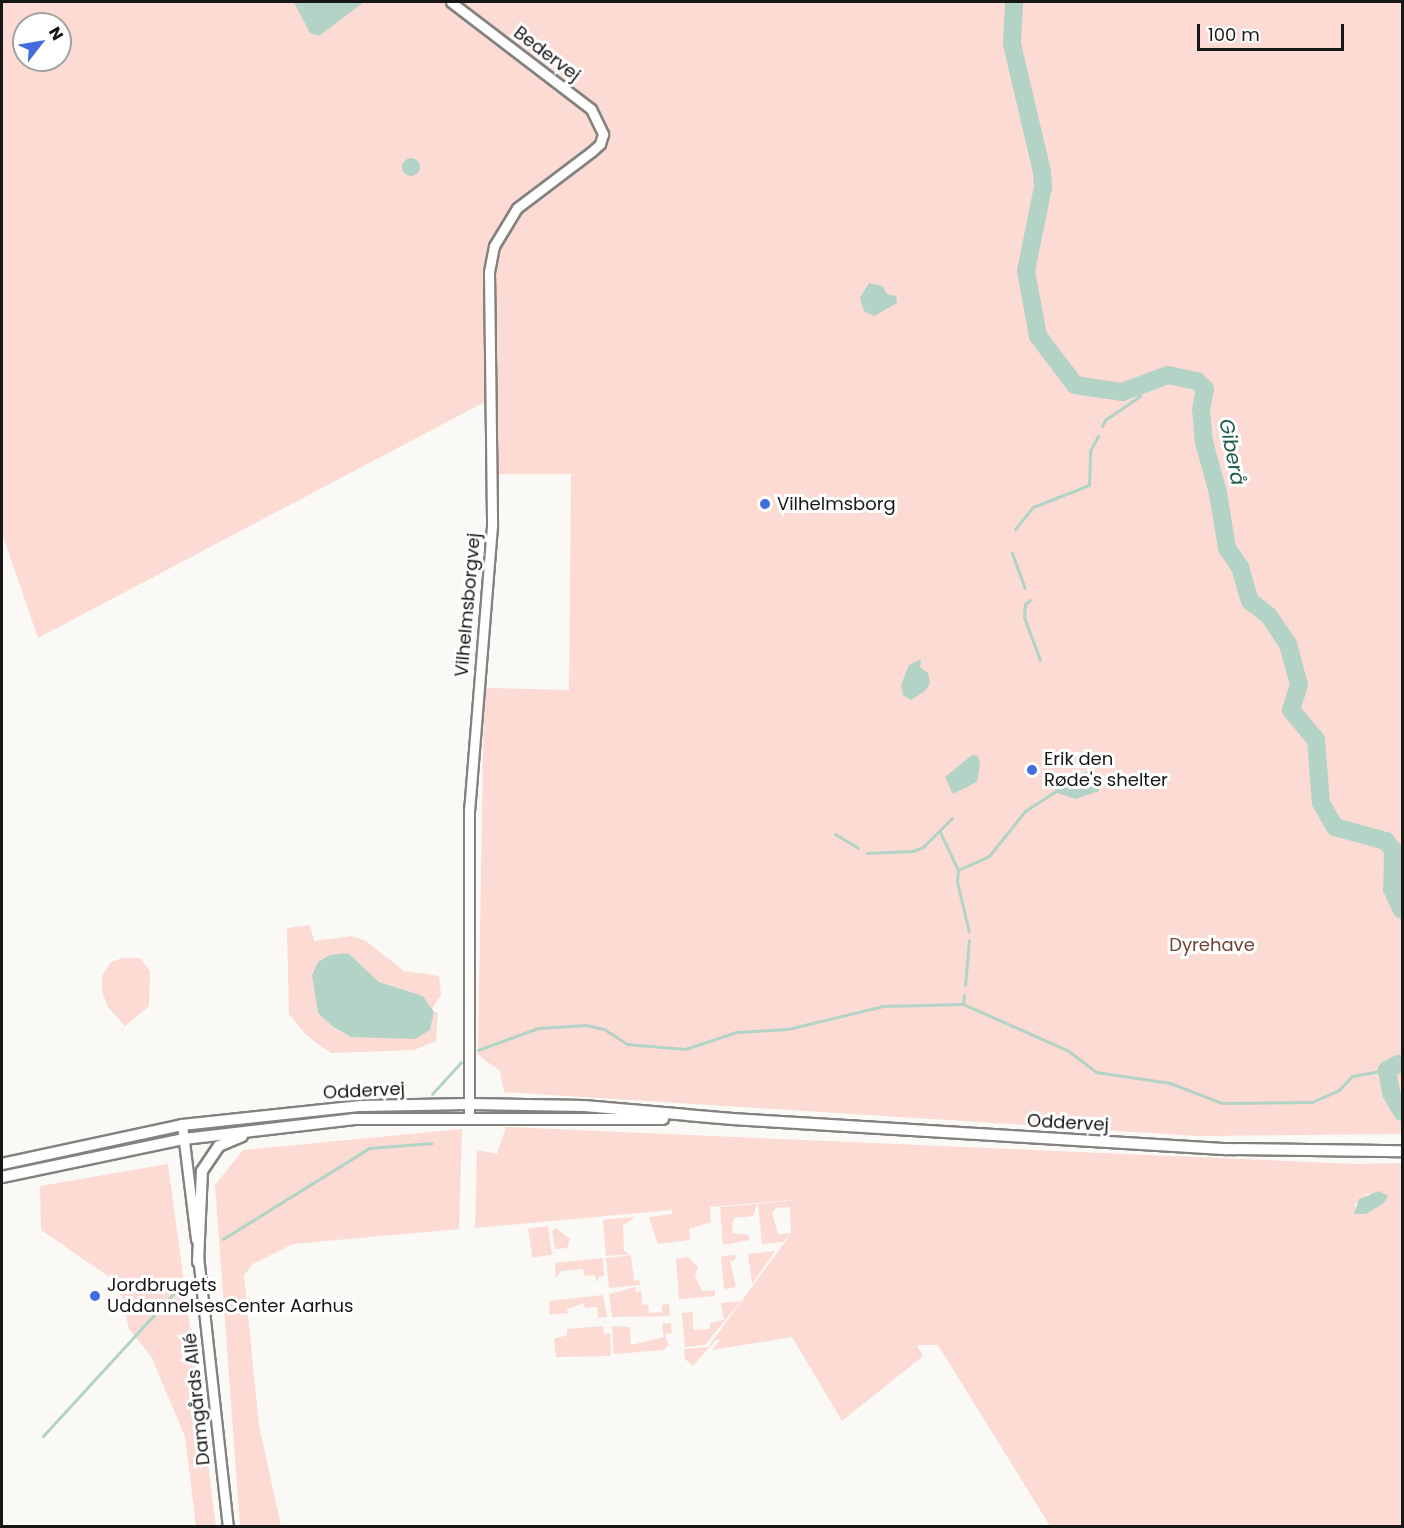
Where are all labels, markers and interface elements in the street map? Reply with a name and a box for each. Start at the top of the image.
north arrow [12,12,72,72]
scale bar [1200,12,1347,50]
text: N [43,22,69,45]
street label: Bedervej [509,22,585,86]
text: 100 m [1208,22,1260,47]
water label: Giberå [1214,417,1250,487]
place label: Vilhelmsborg [777,493,896,515]
marker: Vilhelmsborg [758,497,772,511]
street label: Vilhelmsborgvej [451,532,485,678]
place label: Erik den Røde's shelter [1044,749,1168,792]
marker: Erik den Røde's shelter [1025,763,1039,777]
park label: Dyrehave [1169,934,1255,956]
street label: Oddervej [322,1078,406,1104]
street label: Oddervej [1026,1110,1110,1136]
place label: Jordbrugets UddannelsesCenter Aarhus [107,1275,353,1318]
marker: Jordbrugets UddannelsesCenter Aarhus [88,1289,102,1303]
street label: Damgårds Allé [179,1332,215,1466]

